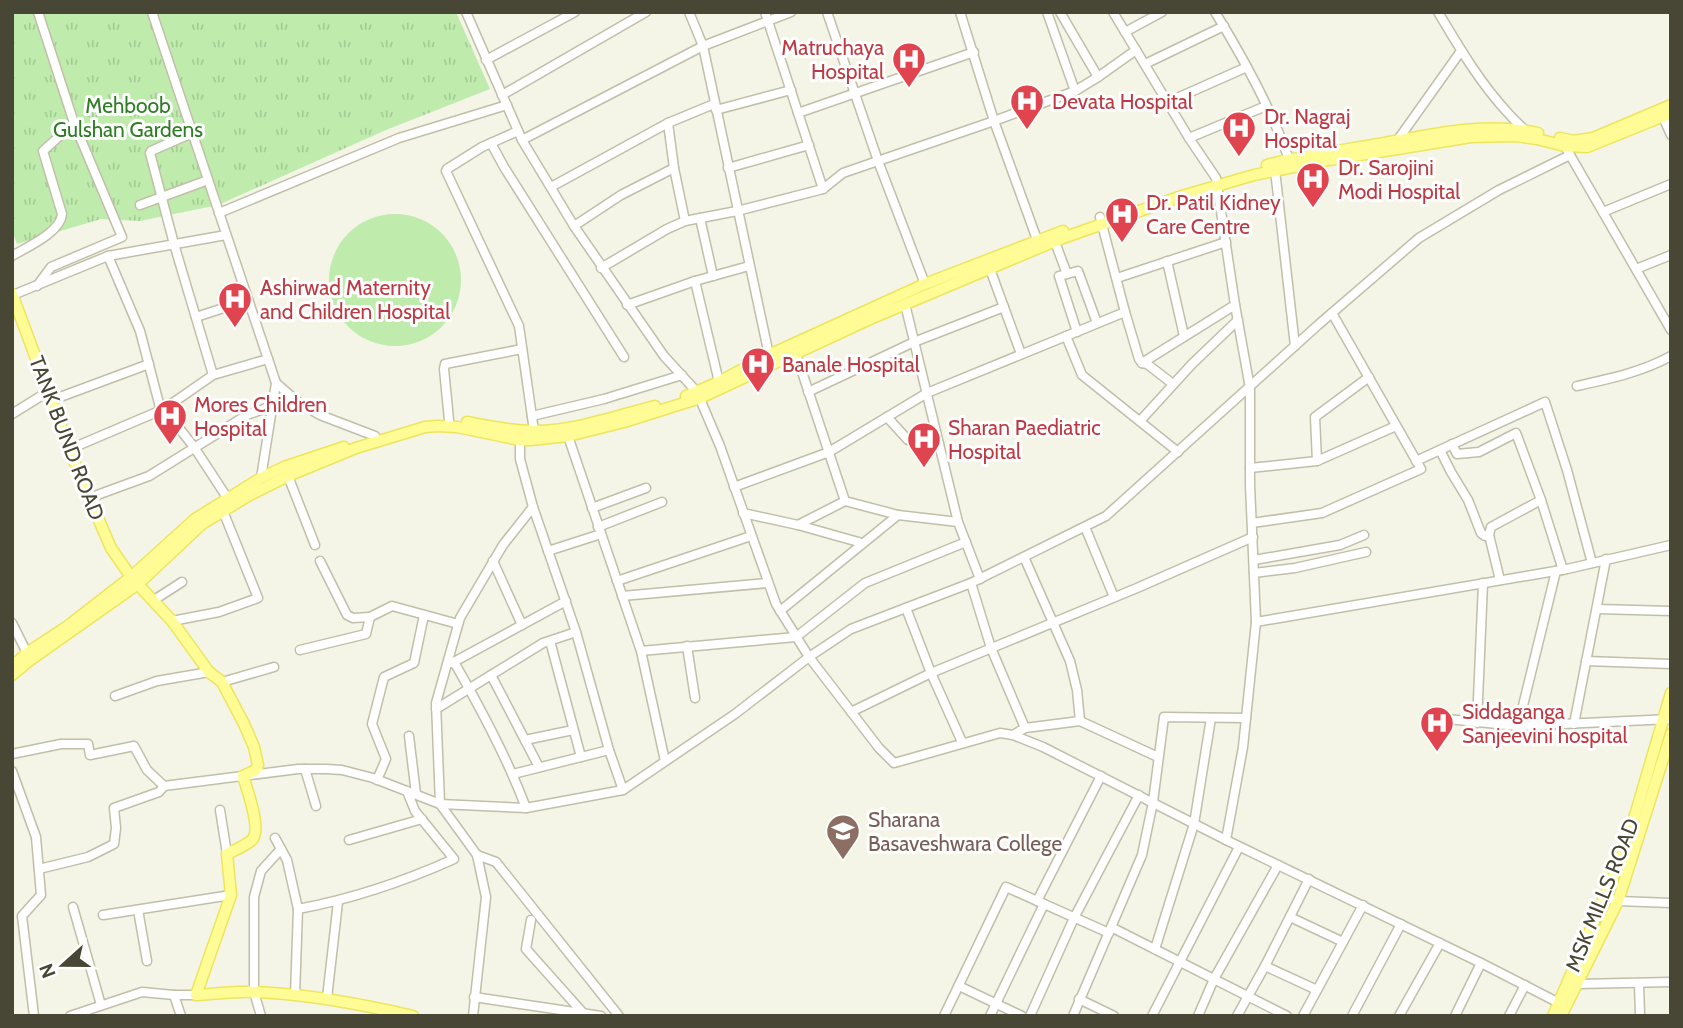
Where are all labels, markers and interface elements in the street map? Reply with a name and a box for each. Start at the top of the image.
place label: Matruchaya Hospital [781,35,884,84]
hospital icon: Matruchaya Hospital [890,40,928,89]
hospital icon: Devata Hospital [1008,82,1046,131]
place label: Devata Hospital [1052,89,1193,114]
park label: Mehboob Gulshan Gardens [53,93,203,142]
place label: Dr. Nagraj Hospital [1264,104,1350,153]
hospital icon: Dr. Nagraj Hospital [1220,109,1258,158]
place label: Dr. Sarojini Modi Hospital [1338,155,1460,204]
hospital icon: Dr. Sarojini Modi Hospital [1294,160,1332,209]
place label: Dr. Patil Kidney Care Centre [1146,190,1281,239]
hospital icon: Dr. Patil Kidney Care Centre [1103,195,1141,244]
place label: Ashirwad Maternity and Children Hospital [260,275,450,324]
hospital icon: Ashirwad Maternity and Children Hospital [216,280,254,329]
hospital icon: Banale Hospital [739,345,777,394]
street label: TANK BUND ROAD [24,352,110,524]
place label: Banale Hospital [782,352,920,377]
place label: Mores Children Hospital [194,392,327,441]
hospital icon: Mores Children Hospital [151,397,189,446]
place label: Sharan Paediatric Hospital [948,415,1101,464]
hospital icon: Sharan Paediatric Hospital [905,420,943,469]
place label: Siddaganga Sanjeevini hospital [1462,699,1628,749]
hospital icon: Siddaganga Sanjeevini hospital [1418,704,1456,753]
place label: Sharana Basaveshwara College [868,807,1063,856]
school or university icon: Sharana Basaveshwara College [824,812,862,861]
street label: MSK MILLS ROAD [1560,815,1644,975]
north arrow [28,930,98,1000]
text: N [34,961,61,981]

